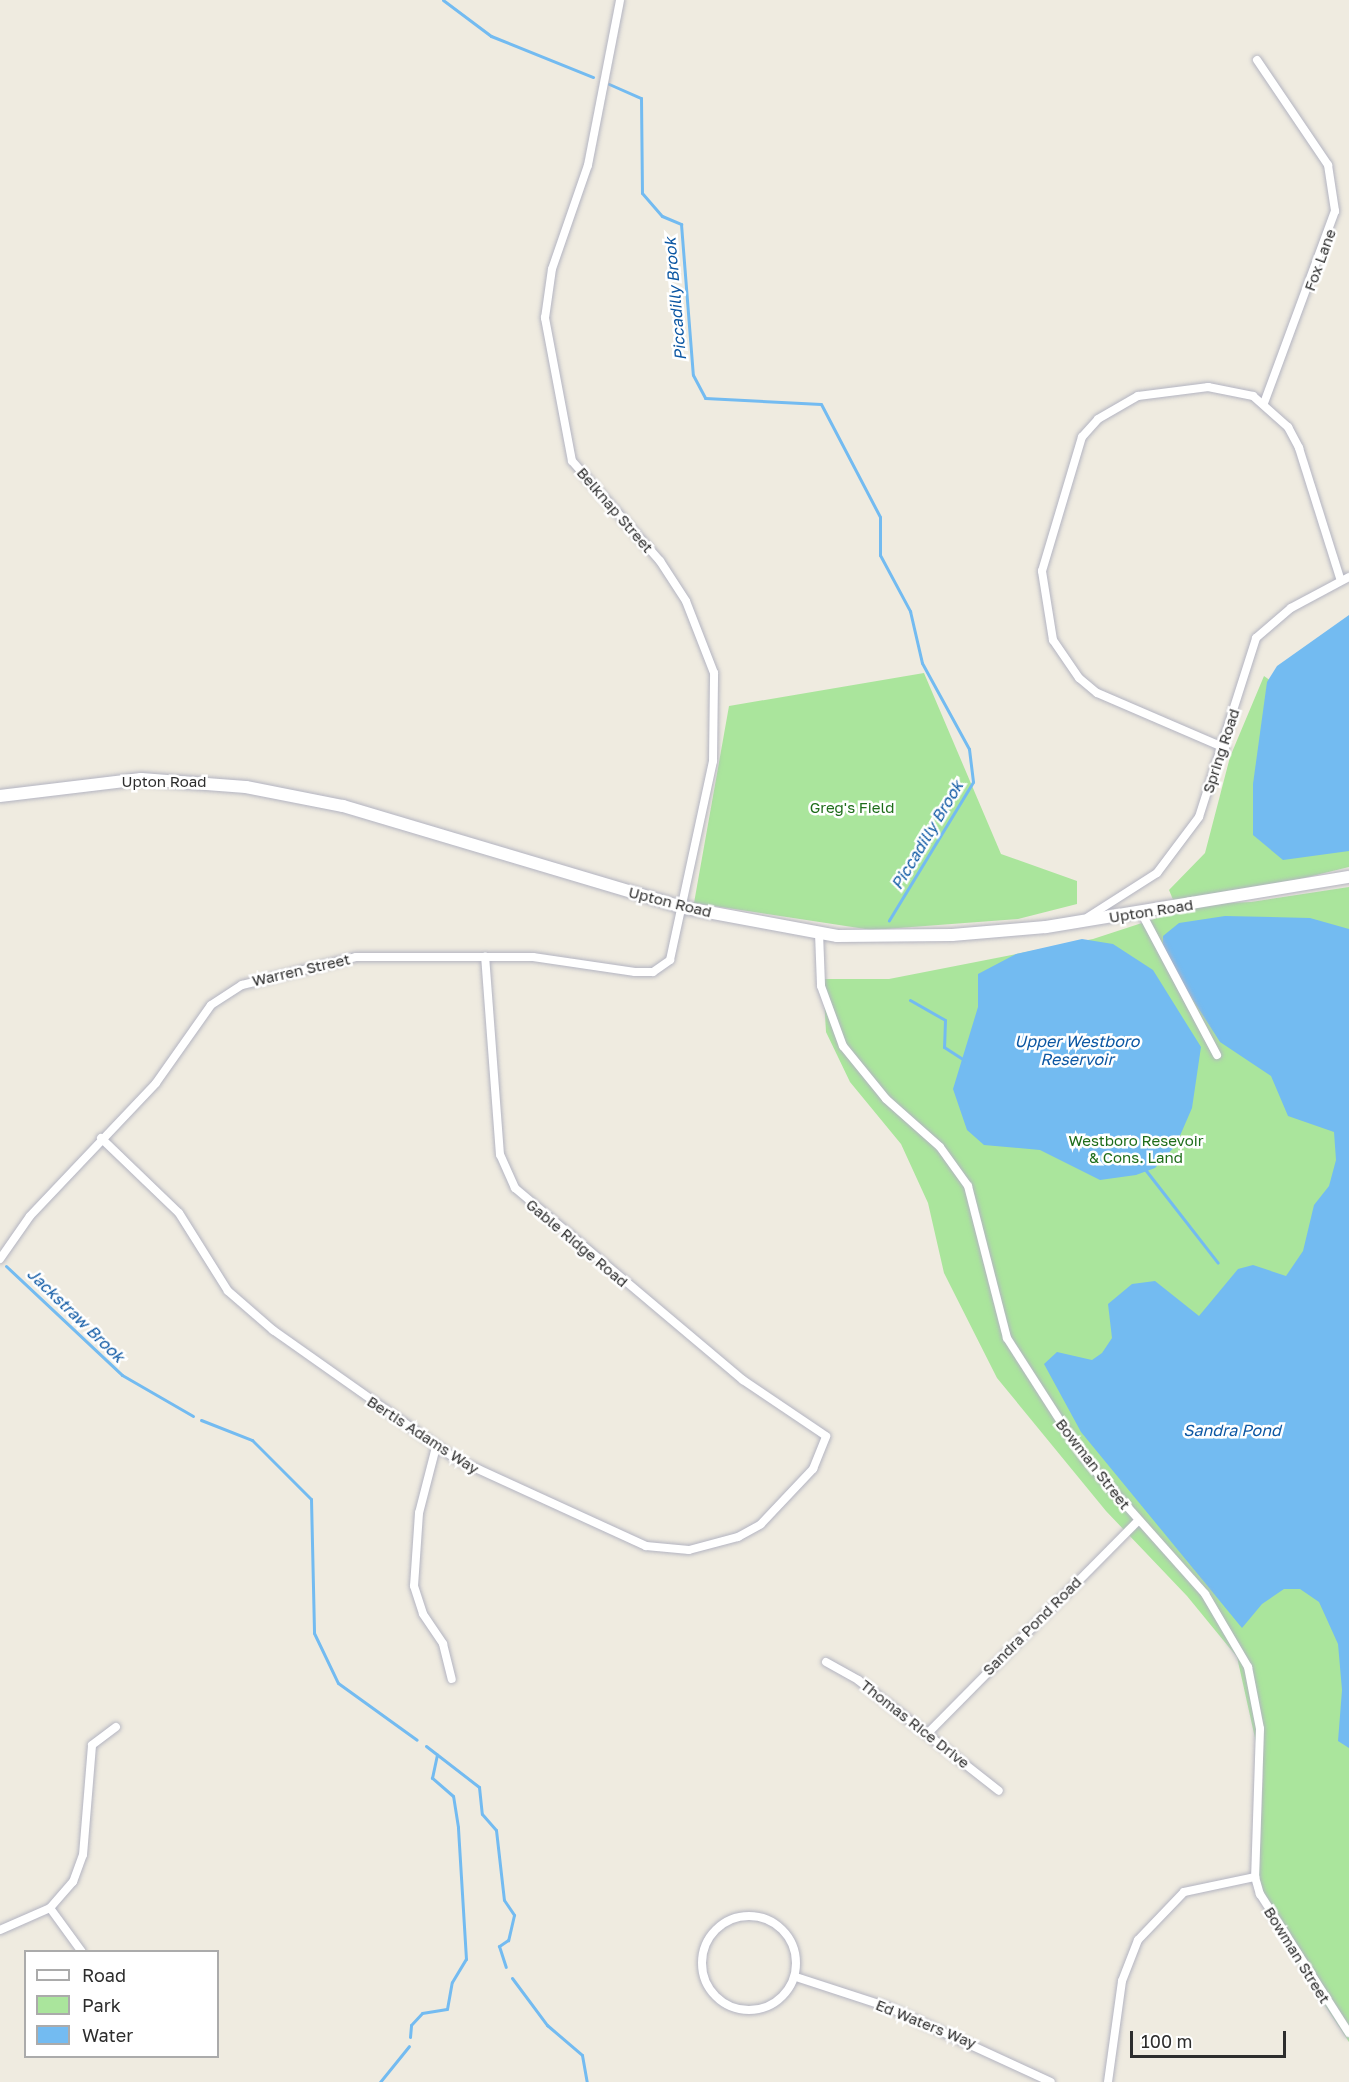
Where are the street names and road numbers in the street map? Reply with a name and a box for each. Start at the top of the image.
street label: Fox Lane [1300,227,1340,293]
street label: Belknap Street [573,464,657,556]
street label: Spring Road [1199,707,1243,795]
street label: Upton Road [122,773,206,791]
street label: Upton Road [627,883,713,921]
street label: Upton Road [1108,895,1194,927]
street label: Warren Street [250,950,352,990]
street label: Gable Ridge Road [522,1195,632,1291]
street label: Bertis Adams Way [364,1392,482,1478]
street label: Bowman Street [1052,1415,1134,1513]
street label: Sandra Pond Road [979,1573,1085,1679]
street label: Thomas Rice Drive [857,1676,973,1772]
street label: Bowman Street [1260,1904,1334,2006]
street label: Ed Waters Way [873,1996,979,2052]

